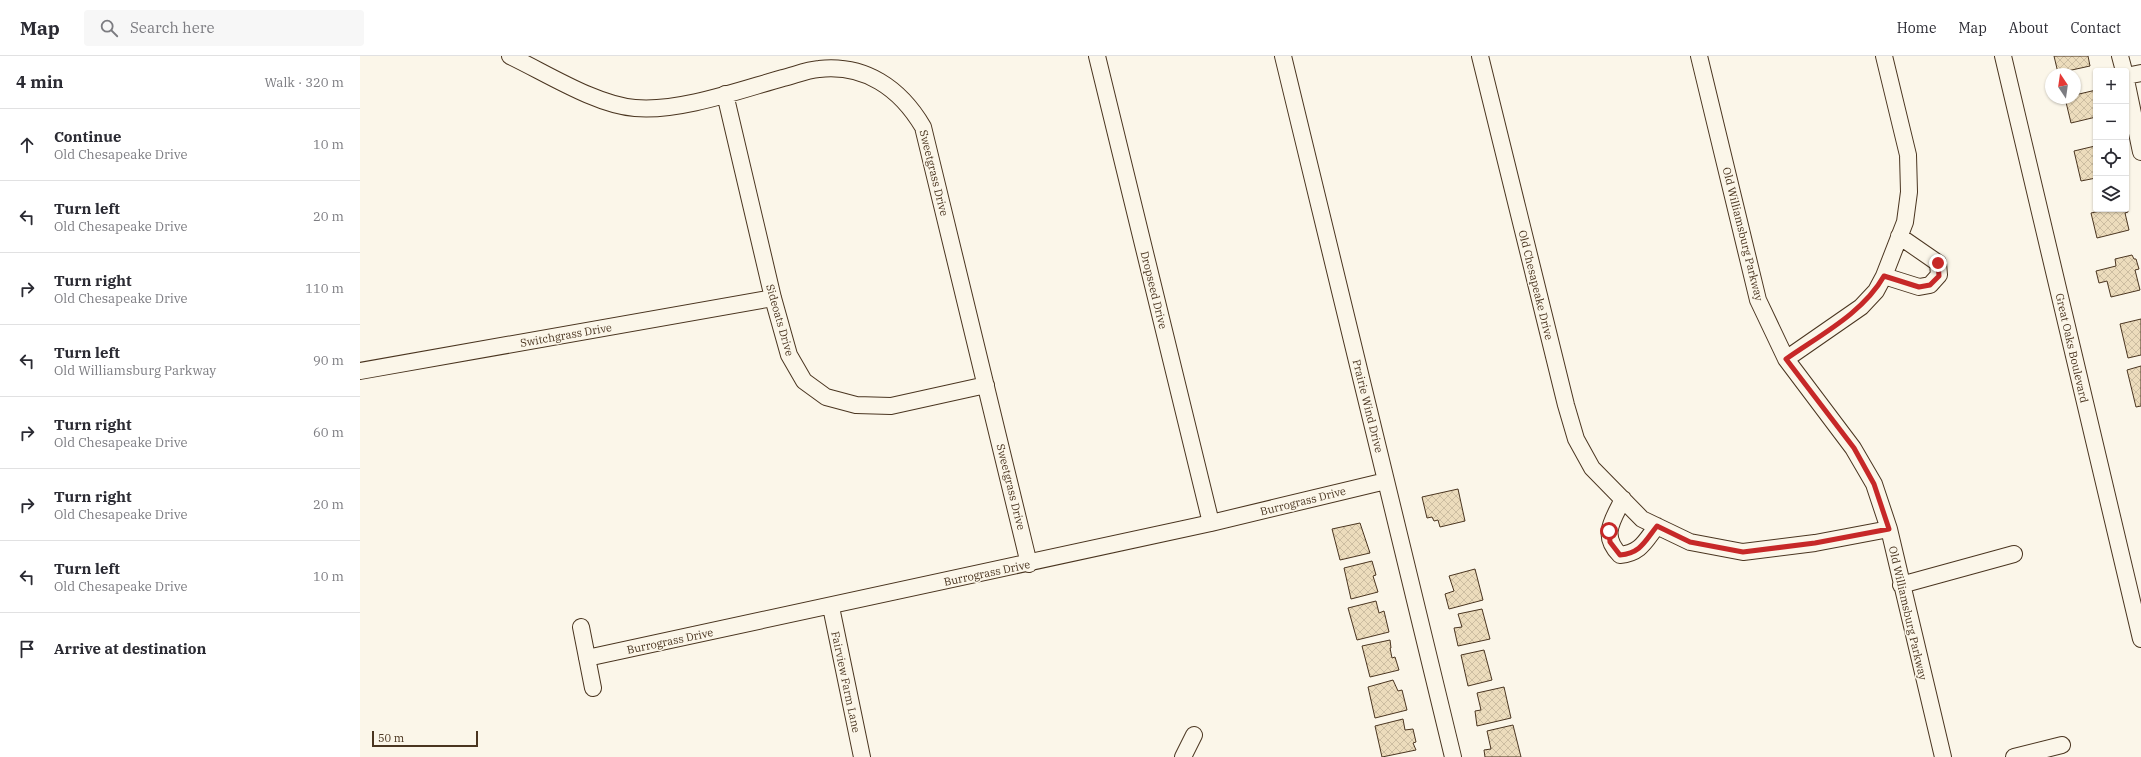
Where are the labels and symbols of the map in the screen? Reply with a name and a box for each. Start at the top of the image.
north arrow [2045,68,2081,104]
street label: Sweetgrass Drive [917,128,952,218]
street label: Old Williamsburg Parkway [1720,166,1766,302]
street label: Old Chesapeake Drive [1516,228,1556,342]
street label: Dropseed Drive [1138,250,1170,331]
route end [1929,254,1947,272]
street label: Sideoats Drive [763,282,797,358]
street label: Great Oaks Boulevard [2053,292,2092,405]
street label: Switchgrass Drive [519,320,613,350]
street label: Prairie Wind Drive [1350,358,1386,454]
street label: Sweetgrass Drive [994,442,1029,532]
street label: Burrograss Drive [1259,484,1347,518]
route start [1600,522,1618,540]
street label: Old Williamsburg Parkway [1886,545,1930,682]
street label: Burrograss Drive [943,557,1032,589]
street label: Burrograss Drive [626,625,715,657]
street label: Fairview Farm Lane [828,630,864,734]
scale bar [372,729,478,748]

